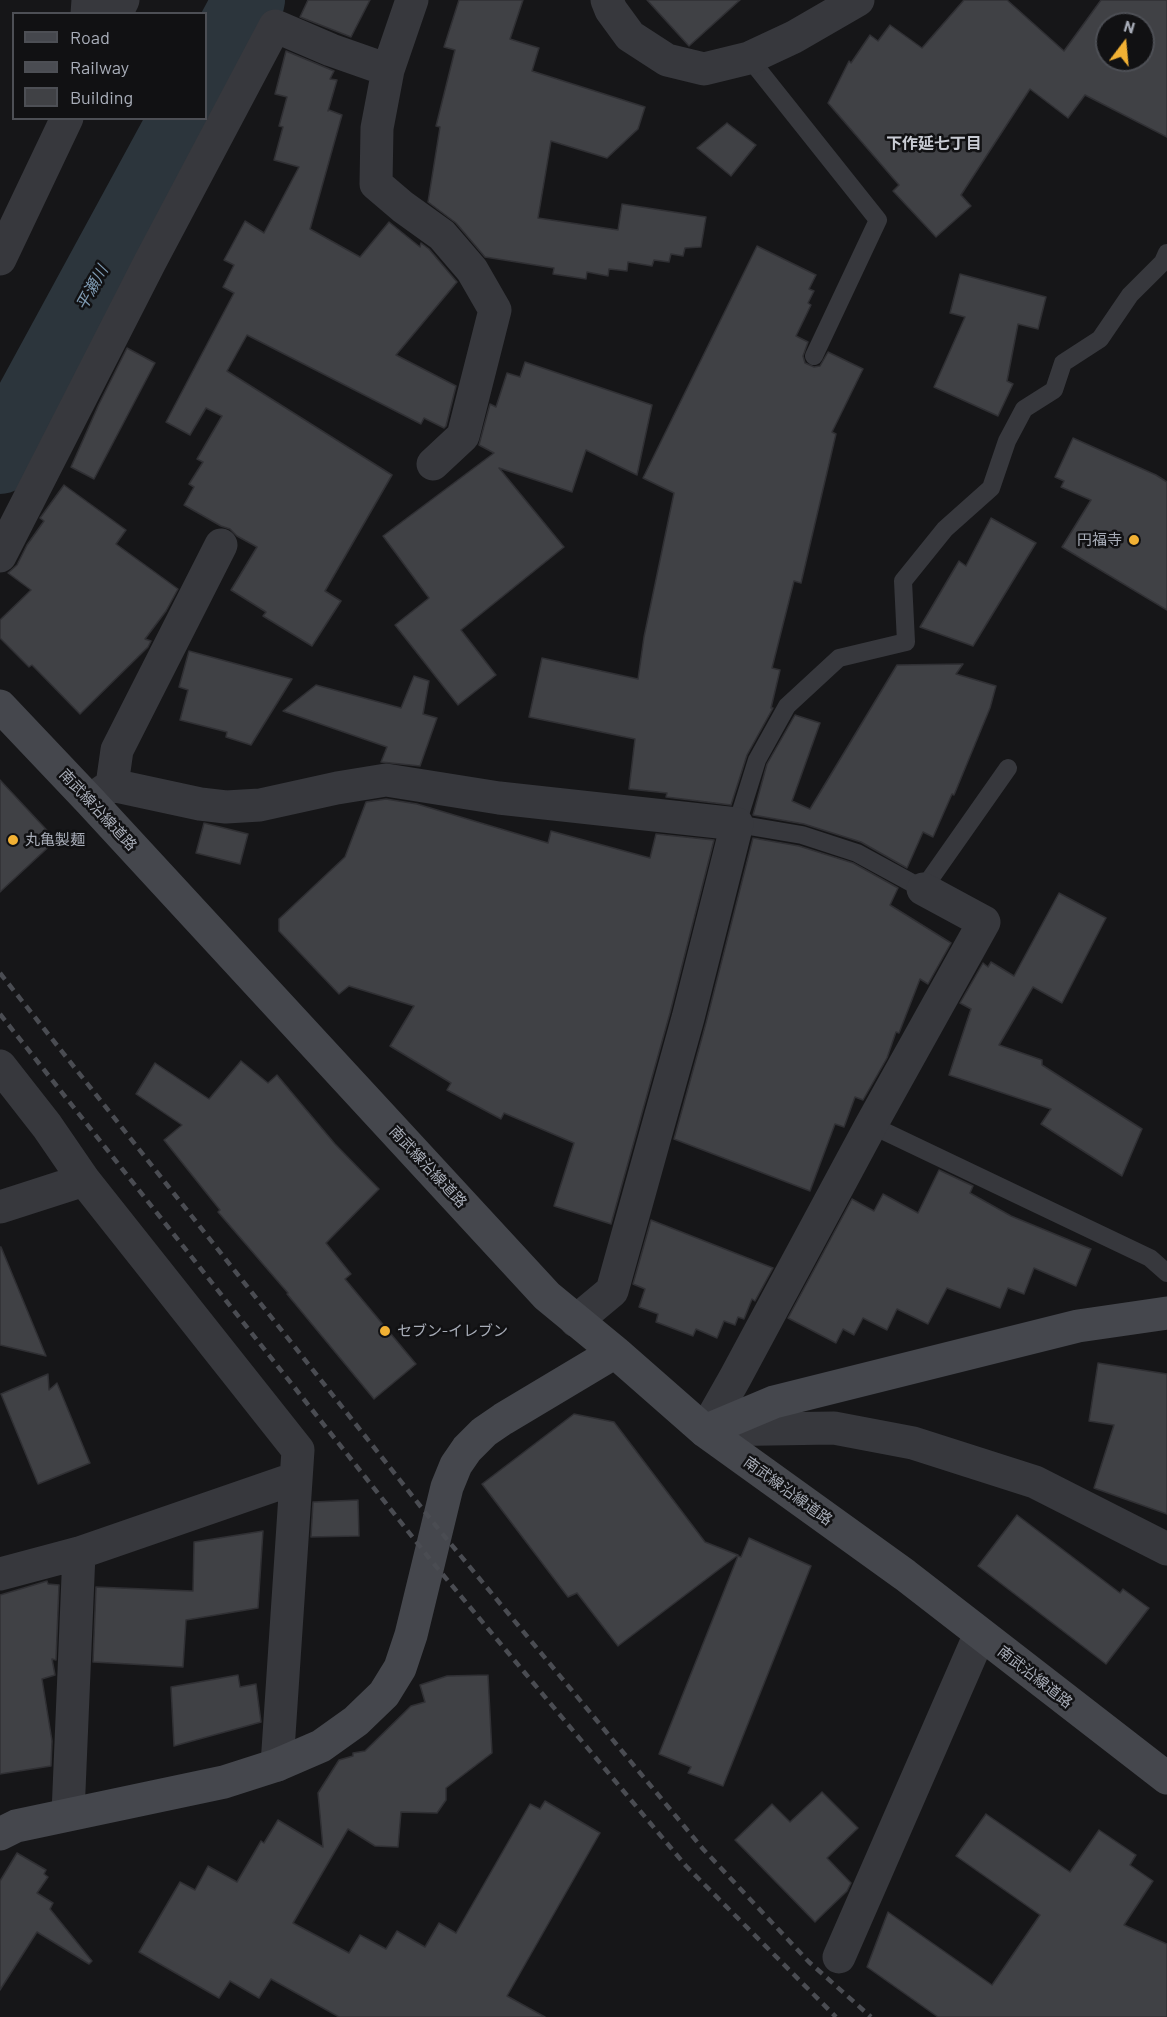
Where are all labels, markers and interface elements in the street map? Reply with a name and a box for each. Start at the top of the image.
legend [12,12,207,120]
north arrow [1095,12,1155,72]
text: N [1122,16,1137,37]
text: Road [70,26,110,48]
text: Railway [70,56,129,78]
text: Building [70,86,133,108]
district label: 下作延七丁目 [886,134,982,154]
water label: 平瀬川 [72,262,112,314]
place label: 円福寺 [1077,531,1122,549]
marker: 円福寺 [1127,533,1141,547]
street label: 南武線沿線道路 [56,765,140,855]
place label: 丸亀製麺 [25,831,85,849]
marker: 丸亀製麺 [6,833,20,847]
street label: 南武線沿線道路 [386,1122,470,1212]
place label: セブン-イレブン [397,1322,508,1340]
marker: セブン-イレブン [378,1324,392,1338]
street label: 南武線沿線道路 [740,1453,836,1529]
street label: 南武沿線道路 [994,1642,1076,1712]

